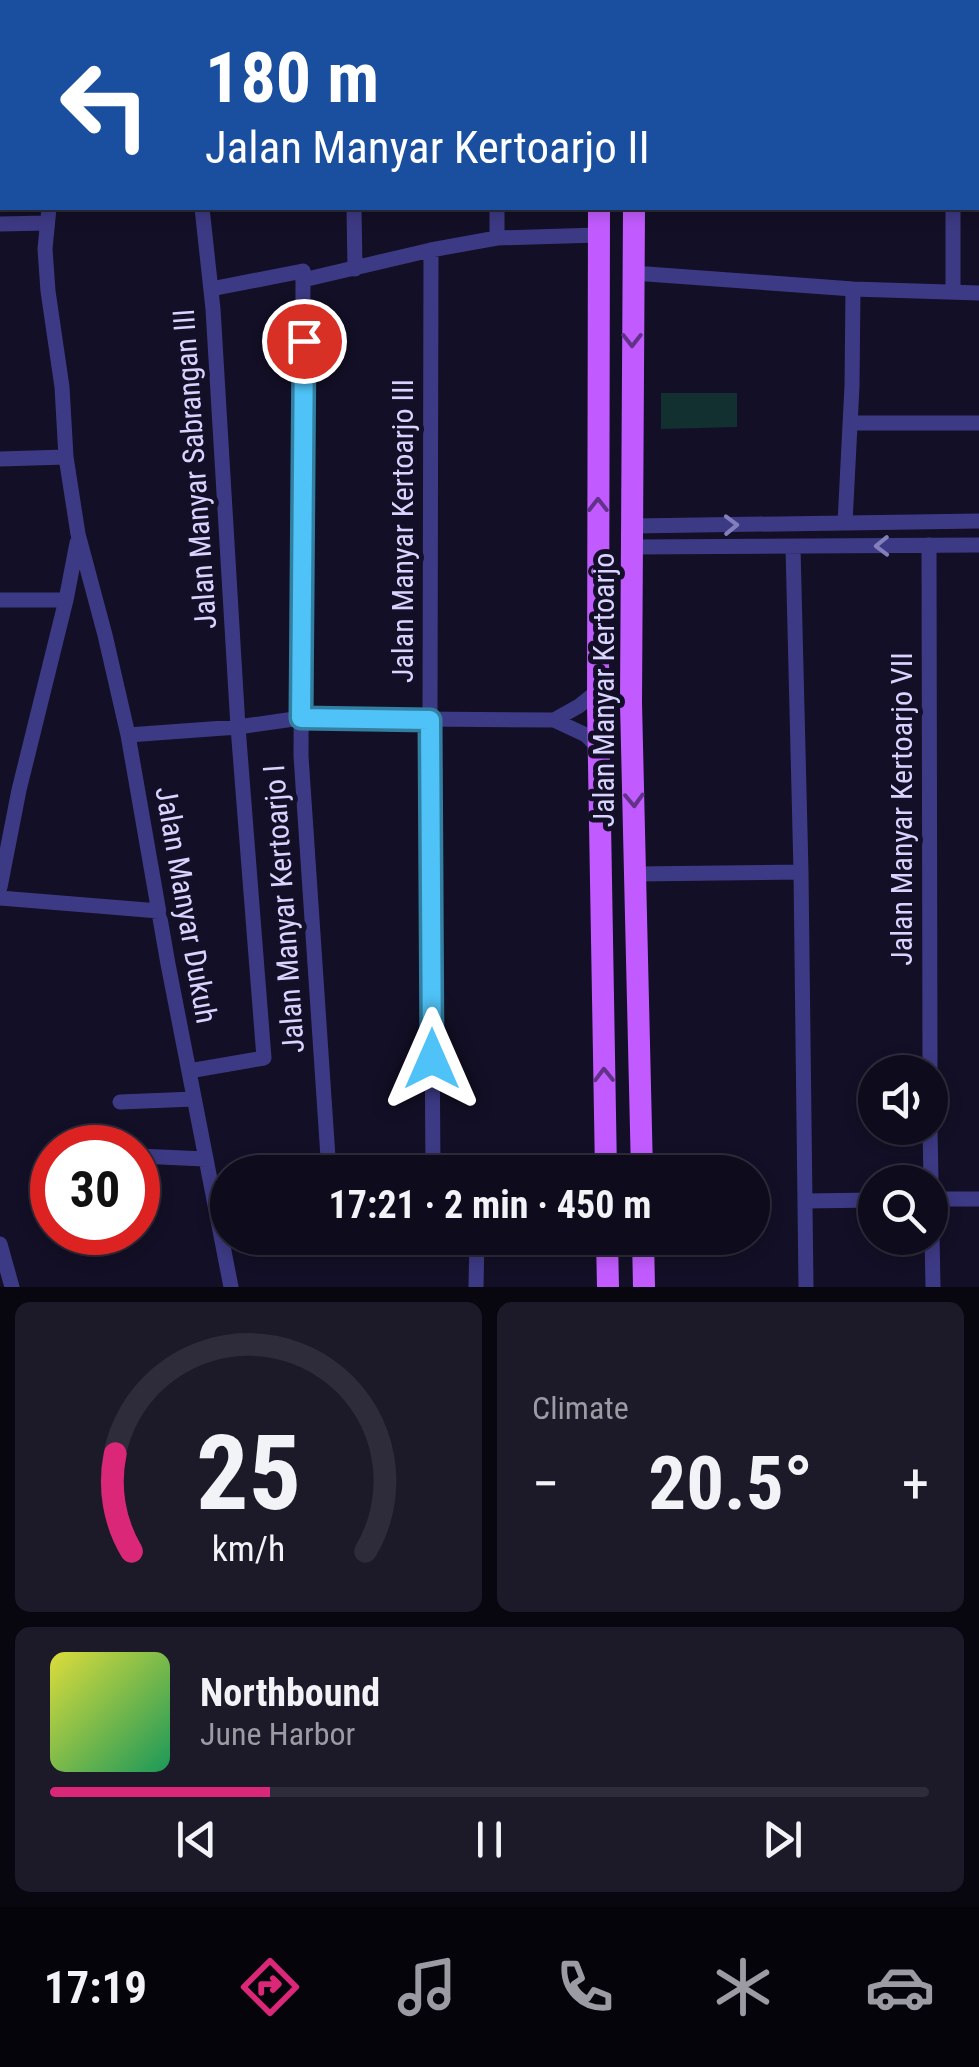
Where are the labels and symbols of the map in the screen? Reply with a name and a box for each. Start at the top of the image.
pin [262,299,347,384]
street label: Jalan Manyar Sabrangan III [166,308,223,630]
one-way arrow [621,332,643,348]
street label: Jalan Manyar Kertoarjo III [385,379,420,683]
one-way arrow [587,497,609,512]
one-way arrow [724,514,739,536]
one-way arrow [873,535,888,557]
street label: Jalan Manyar Kertoarjo [586,553,621,827]
street label: Jalan Manyar Kertoarjo VII [884,652,919,966]
street label: Jalan Manyar Kertoarjo I [256,764,311,1054]
street label: Jalan Manyar Dukuh [148,784,225,1026]
one-way arrow [623,793,644,809]
position arrow [380,1007,484,1111]
one-way arrow [593,1067,615,1082]
speed limit sign: 30 [30,1125,160,1255]

